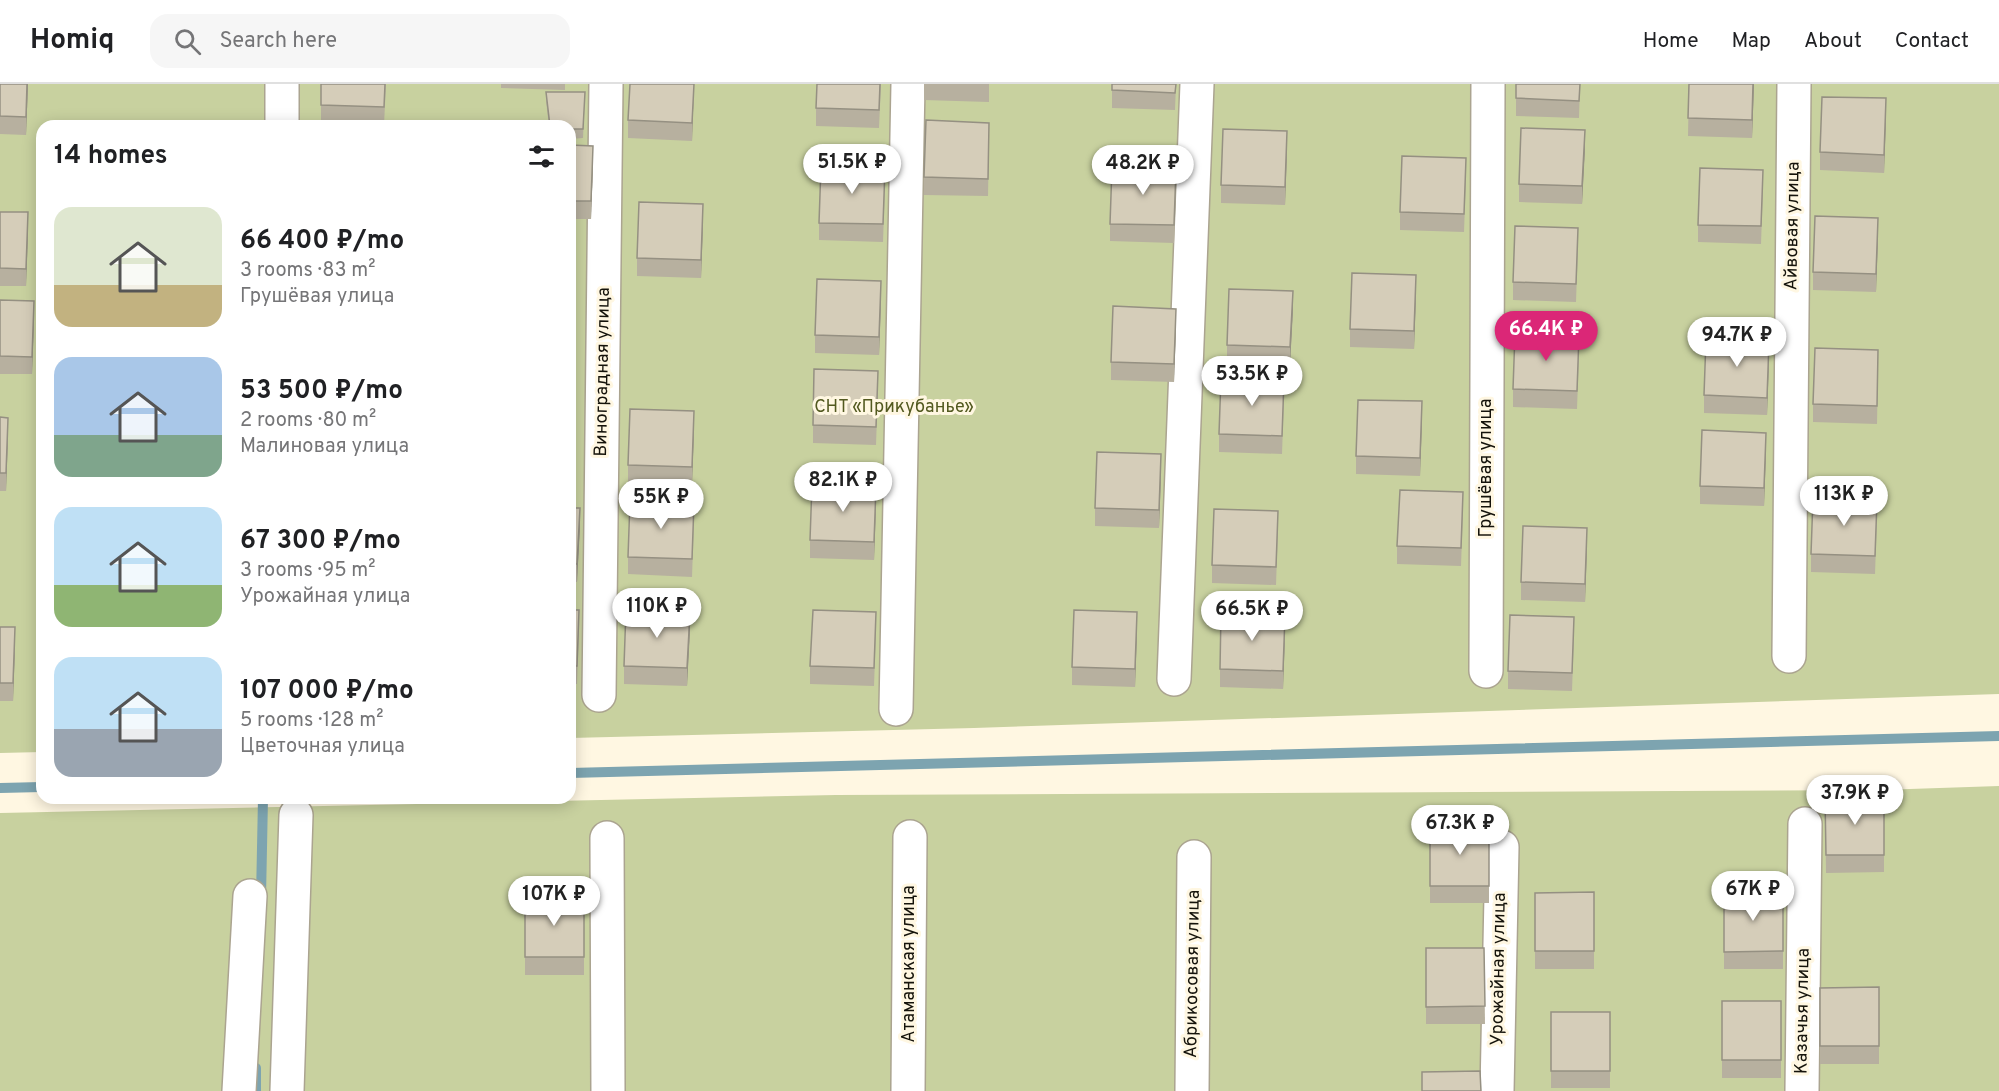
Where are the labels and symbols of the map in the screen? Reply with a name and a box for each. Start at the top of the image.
pin: 51.5K ₽ [797,144,907,195]
pin: 48.2K ₽ [1088,145,1198,196]
street label: Айвовая улица [1780,161,1806,291]
street label: Виноградная улица [590,287,616,457]
pin: 66.4K ₽ [1491,311,1601,362]
pin: 94.7K ₽ [1682,317,1792,368]
pin: 53.5K ₽ [1197,356,1307,407]
park label: СНТ «Прикубанье» [814,396,974,419]
street label: Грушёвая улица [1475,399,1498,537]
pin: 82.1K ₽ [788,462,898,513]
pin: 113K ₽ [1795,476,1893,527]
pin: 55K ₽ [619,479,703,530]
pin: 110K ₽ [608,588,706,639]
pin: 66.5K ₽ [1197,591,1307,642]
pin: 37.9K ₽ [1800,775,1910,826]
pin: 67.3K ₽ [1405,805,1515,856]
pin: 67K ₽ [1711,871,1795,922]
pin: 107K ₽ [505,876,603,927]
street label: Атаманская улица [898,885,921,1043]
street label: Абрикосовая улица [1180,890,1206,1058]
street label: Урожайная улица [1486,892,1512,1046]
street label: Казачья улица [1790,948,1816,1074]

